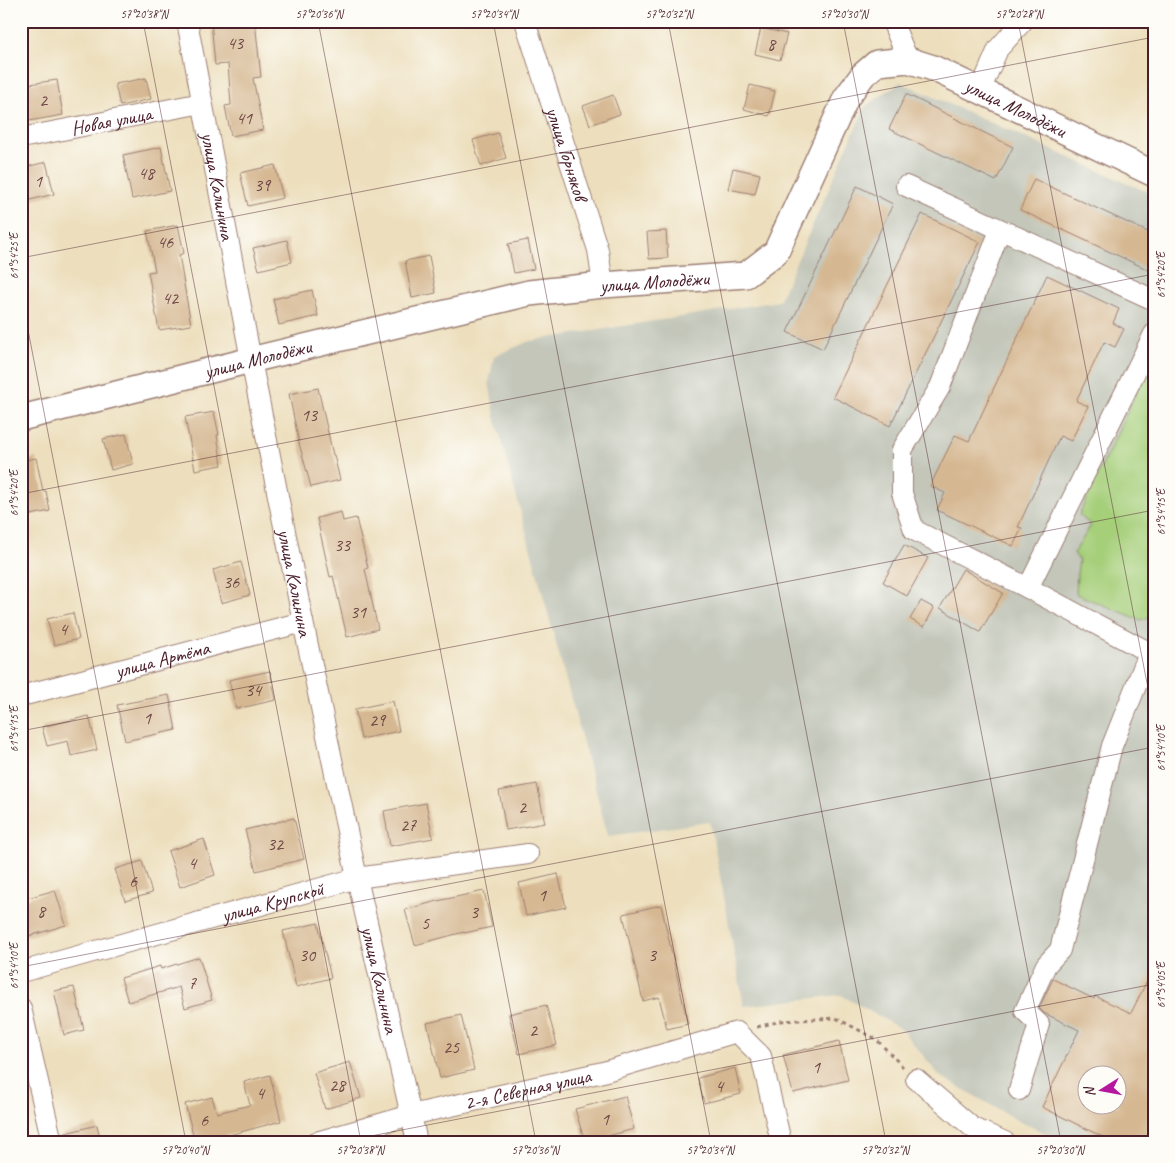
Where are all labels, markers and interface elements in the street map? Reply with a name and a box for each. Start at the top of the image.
text: 57°20'38"N [120,6,169,22]
text: 57°20'36"N [295,6,344,22]
text: 57°20'34"N [470,6,519,22]
text: 57°20'32"N [645,6,694,22]
text: 57°20'30"N [820,6,869,22]
text: 57°20'28"N [995,6,1044,22]
house number: 43 [227,32,245,54]
house number: 8 [767,33,777,55]
street label: улица Молодёжи [960,73,1072,144]
house number: 2 [39,89,49,111]
street label: Новая улица [69,101,156,141]
street label: улица Горняков [540,103,595,207]
house number: 41 [236,107,253,129]
street label: улица Калинина [195,129,240,243]
house number: 48 [138,162,156,184]
house number: 1 [34,170,43,192]
house number: 39 [254,174,272,196]
text: 61°54'25"E [6,231,22,279]
house number: 46 [157,231,174,253]
text: 61°54'20"E [1153,250,1169,298]
street label: улица Молодёжи [597,266,711,298]
house number: 42 [162,287,180,309]
street label: улица Молодёжи [201,334,315,385]
house number: 13 [301,404,319,426]
text: 61°54'20"E [6,468,22,516]
text: 61°54'15"E [1153,487,1169,535]
street label: улица Калинина [272,526,318,640]
house number: 33 [334,534,352,556]
house number: 36 [223,571,240,593]
house number: 31 [350,601,367,623]
house number: 4 [59,618,69,640]
street label: улица Артёма [111,635,214,684]
house number: 34 [245,679,263,701]
text: 61°54'15"E [6,704,22,752]
house number: 1 [143,707,152,729]
house number: 29 [369,709,387,731]
text: 61°54'10"E [1153,723,1169,771]
house number: 2 [518,796,528,818]
house number: 27 [400,814,417,836]
house number: 32 [267,833,285,855]
house number: 4 [188,852,198,874]
house number: 6 [129,870,138,892]
street label: улица Крупской [218,876,328,929]
house number: 1 [538,884,547,906]
house number: 8 [37,900,47,922]
house number: 3 [470,901,480,923]
house number: 5 [421,912,430,934]
street label: улица Калинина [355,923,404,1037]
text: 61°54'10"E [6,941,22,989]
house number: 30 [299,944,317,966]
house number: 3 [648,944,658,966]
text: 61°54'05"E [1153,960,1169,1008]
house number: 7 [188,972,197,994]
house number: 2 [529,1019,539,1041]
house number: 25 [443,1036,460,1058]
house number: 1 [812,1056,821,1078]
street label: 2-я Северная улица [462,1063,595,1116]
north arrow [1078,1066,1128,1116]
house number: 28 [329,1074,347,1096]
house number: 4 [715,1075,725,1097]
house number: 4 [256,1082,266,1104]
text: N [1080,1084,1099,1098]
house number: 1 [601,1108,610,1130]
house number: 6 [200,1109,209,1131]
text: 57°20'40"N [161,1142,210,1158]
text: 57°20'38"N [336,1142,385,1158]
text: 57°20'36"N [511,1142,560,1158]
text: 57°20'34"N [686,1142,735,1158]
text: 57°20'32"N [861,1142,910,1158]
text: 57°20'30"N [1036,1142,1085,1158]

